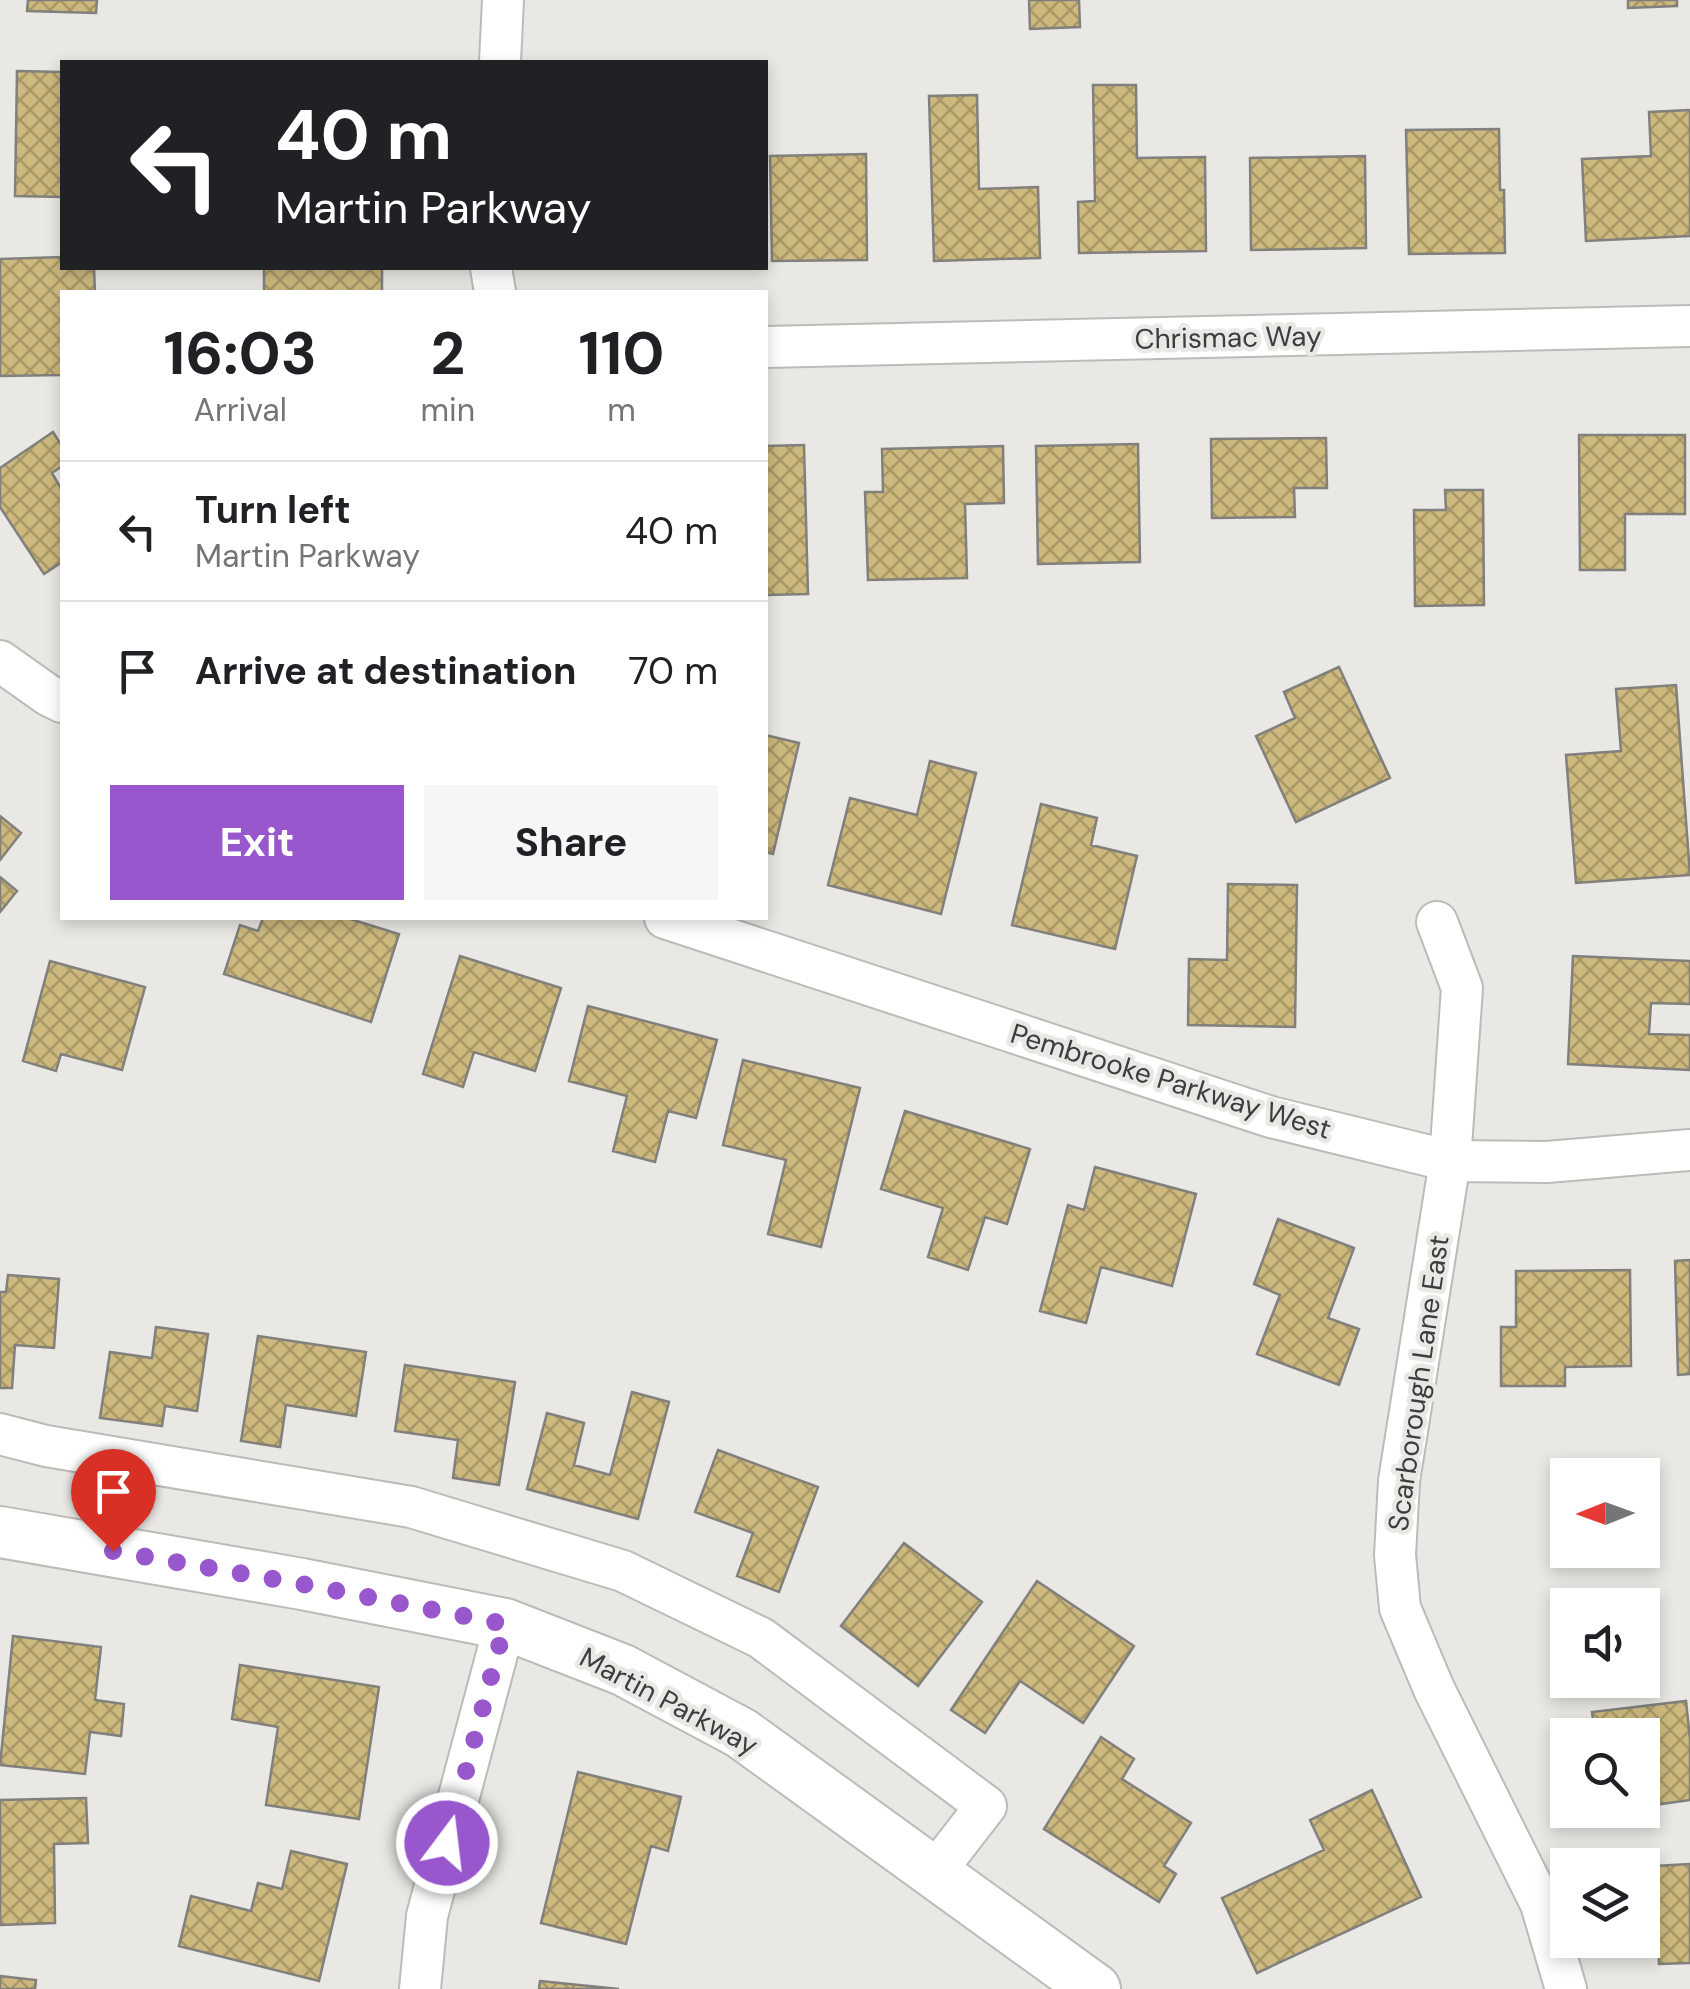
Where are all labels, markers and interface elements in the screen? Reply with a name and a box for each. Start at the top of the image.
text: 40 m [275,90,452,181]
icon: left [110,100,240,230]
text: Martin Parkway [275,178,591,237]
text: 16:03 [163,314,317,393]
text: 2 [430,314,465,393]
text: 110 [579,314,664,393]
street label: Chrismac Way [1134,317,1322,358]
text: Arrival [194,389,287,431]
text: min [421,389,475,431]
text: m [607,389,636,431]
text: Turn left [195,485,351,535]
icon: left [110,504,165,559]
text: 40 m [625,506,718,556]
text: Martin Parkway [195,535,420,577]
icon: arrive [110,644,165,699]
text: Arrive at destination [195,646,577,696]
text: 70 m [628,646,718,696]
button: Exit [110,785,404,900]
button: Share [424,785,718,900]
street label: Pembrooke Parkway West [1006,1015,1336,1148]
street label: Scarborough Lane East [1379,1233,1458,1533]
pin [71,1449,156,1552]
north arrow [1550,1458,1660,1568]
map controls [1550,1458,1660,1958]
icon: arrive [86,1464,141,1519]
button: sound [1550,1588,1660,1698]
street label: Martin Parkway [573,1639,764,1764]
button: search [1550,1718,1660,1828]
position arrow [395,1791,499,1895]
button: layers [1550,1848,1660,1958]

